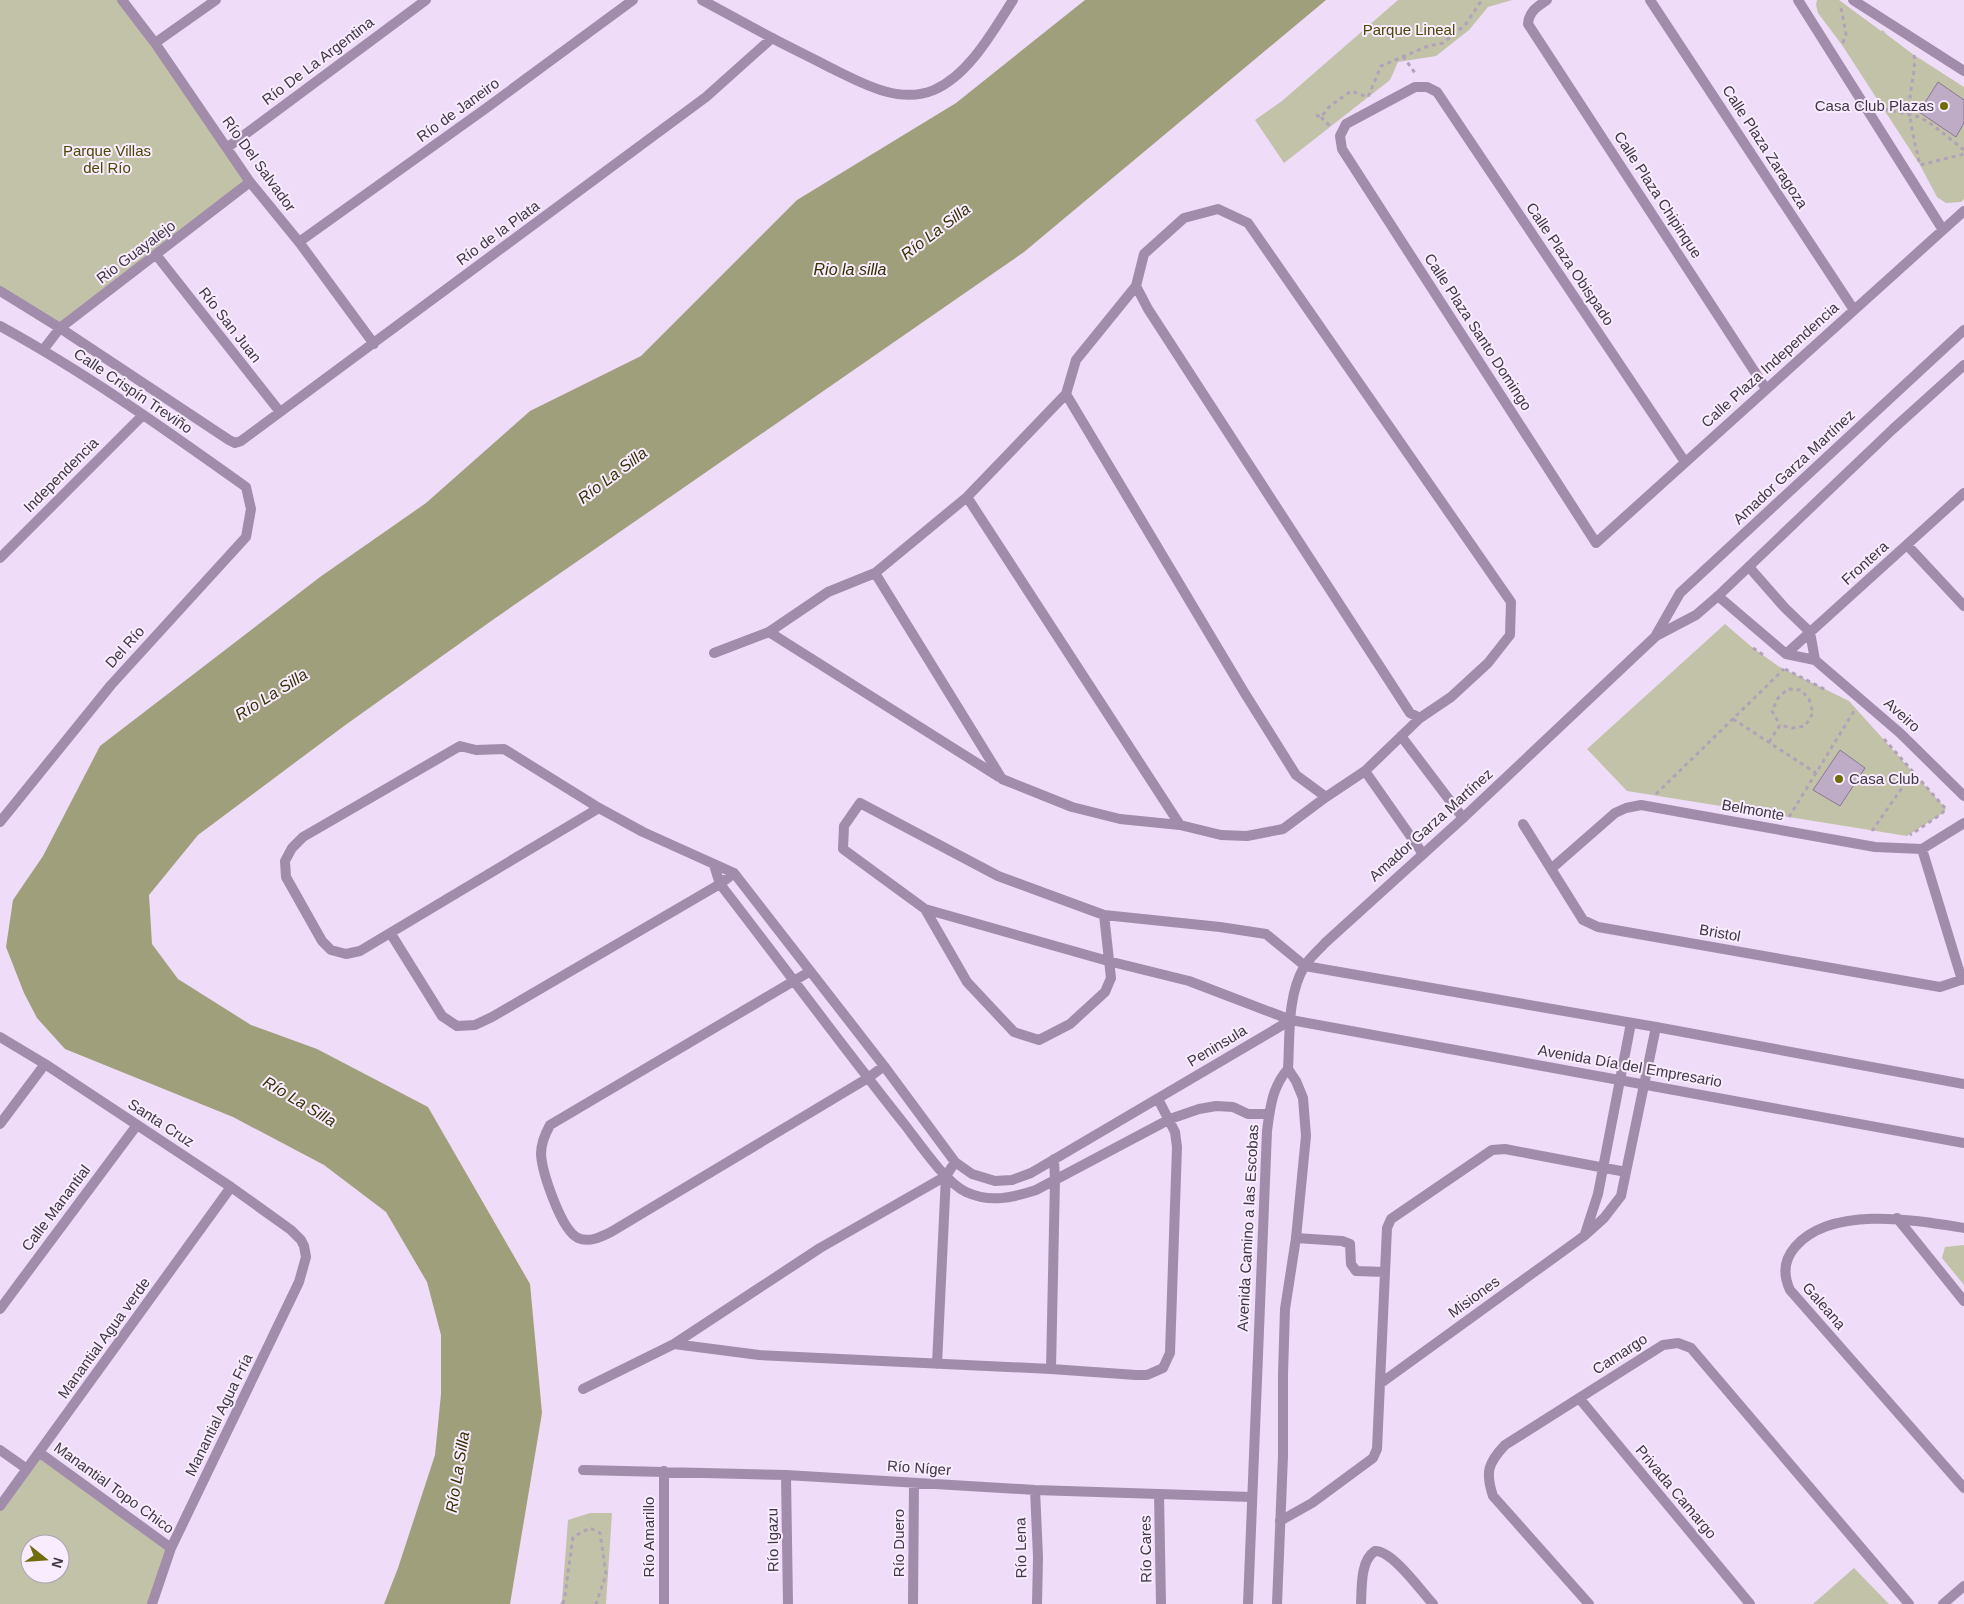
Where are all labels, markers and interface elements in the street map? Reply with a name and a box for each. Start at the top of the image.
street label: Río De La Argentina [259,13,377,108]
park label: Parque Lineal [1363,21,1455,38]
street label: Río de Janeiro [413,74,502,145]
street label: Calle Plaza Zaragoza [1719,82,1812,212]
place label: Casa Club Plazas [1815,97,1934,114]
marker: Casa Club Plazas [1938,100,1950,112]
street label: Río Del Salvador [219,113,300,215]
street label: Calle Plaza Chipinque [1611,128,1706,261]
park label: Parque Villas del Río [63,142,151,176]
street label: Río de la Plata [453,196,543,268]
street label: Calle Plaza Obispado [1523,199,1618,328]
water label: Río La Silla [898,200,973,263]
street label: Rio Guayalejo [93,216,178,287]
street label: Calle Plaza Santo Domingo [1421,250,1536,413]
water label: Rio la silla [814,261,887,278]
street label: Río San Juan [196,284,265,366]
street label: Calle Plaza Independencia [1698,298,1842,431]
street label: Calle Crispín Treviño [71,345,196,437]
street label: Amador Garza Martínez [1729,406,1858,527]
street label: Independencia [20,433,102,515]
water label: Río La Silla [575,444,650,507]
street label: Frontera [1838,537,1892,588]
street label: Del Río [102,622,148,671]
water label: Río La Silla [232,665,311,723]
street label: Aveiro [1881,694,1924,735]
street label: Amador Garza Martínez [1366,765,1496,884]
place label: Casa Club [1849,770,1919,787]
marker: Casa Club [1833,773,1845,785]
street label: Belmonte [1720,796,1786,823]
street label: Bristol [1698,921,1742,944]
street label: Peninsula [1184,1021,1250,1070]
street label: Avenida Día del Empresario [1537,1041,1723,1090]
water label: Río La Silla [260,1073,339,1130]
street label: Santa Cruz [125,1095,197,1150]
street label: Avenida Camino a las Escobas [1234,1124,1261,1332]
street label: Calle Manantial [18,1161,94,1254]
street label: Misiones [1445,1272,1503,1321]
street label: Manantial Agua verde [54,1274,153,1401]
street label: Galeana [1799,1279,1850,1333]
street label: Camargo [1589,1330,1650,1378]
street label: Manantial Agua Fría [181,1350,256,1479]
water label: Río La Silla [443,1430,472,1514]
street label: Manantial Topo Chico [51,1438,178,1537]
street label: Privada Camargo [1632,1442,1720,1542]
street label: Río Níger [886,1457,952,1478]
street label: Río Amarillo [640,1497,657,1577]
street label: Río Igazu [763,1508,782,1572]
street label: Río Duero [890,1509,907,1577]
street label: Río Cares [1136,1515,1155,1583]
street label: Río Lena [1011,1517,1030,1579]
north arrow [20,1534,70,1584]
text: N [48,1556,67,1570]

